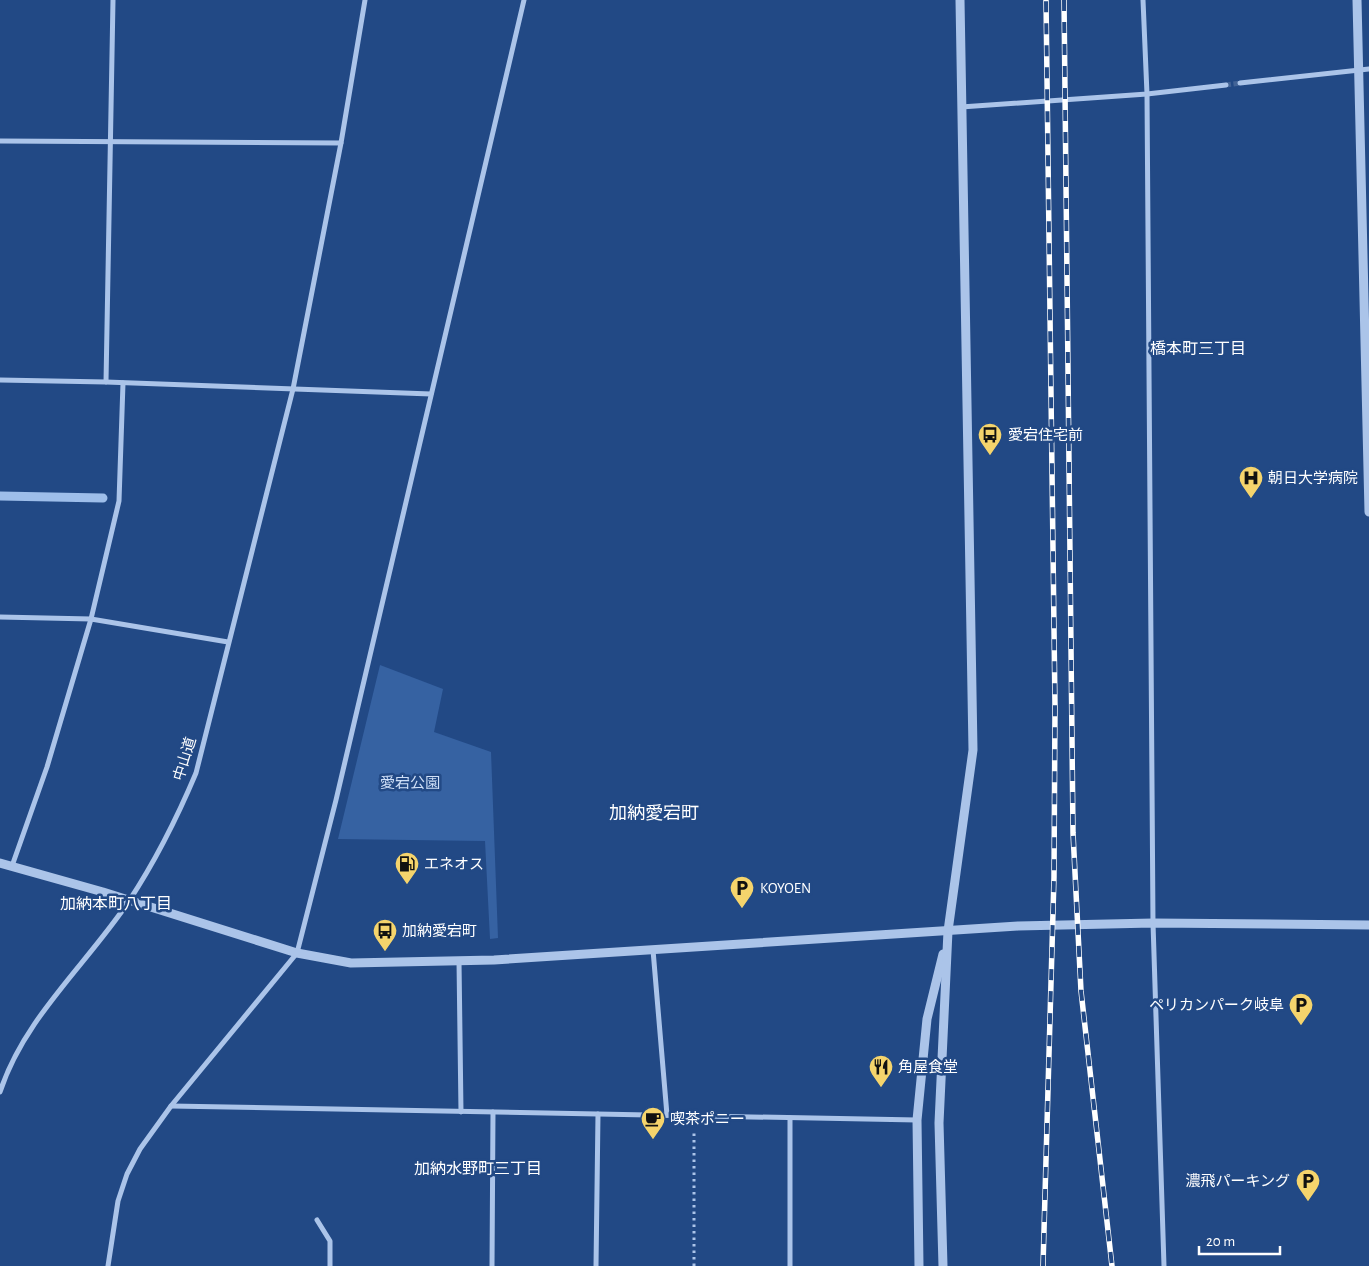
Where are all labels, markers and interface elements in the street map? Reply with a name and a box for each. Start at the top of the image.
district label: 橋本町三丁目 [1150,340,1246,357]
bus stop icon: 愛宕住宅前 [977,422,1003,456]
place label: 愛宕住宅前 [1008,427,1083,443]
hospital icon: 朝日大学病院 [1238,465,1264,499]
place label: 朝日大学病院 [1268,470,1358,486]
street label: 中山道 [170,735,199,783]
park label: 愛宕公園 [380,775,440,791]
district label: 加納愛宕町 [609,803,699,823]
fuel station icon: エネオス [394,851,420,885]
place label: エネオス [424,857,484,872]
parking icon: KOYOEN [729,875,755,909]
place label: KOYOEN [760,881,811,896]
district label: 加納本町八丁目 [60,895,172,912]
bus stop icon: 加納愛宕町 [372,918,398,952]
place label: 加納愛宕町 [402,923,477,939]
parking icon: ペリカンパーク岐阜 [1288,992,1314,1026]
place label: ペリカンパーク岐阜 [1149,997,1284,1013]
restaurant icon: 角屋食堂 [868,1054,894,1088]
place label: 角屋食堂 [898,1059,958,1075]
cafe icon: 喫茶ポニー [640,1106,666,1140]
place label: 喫茶ポニー [670,1111,745,1127]
district label: 加納水野町三丁目 [414,1160,542,1177]
parking icon: 濃飛パーキング [1295,1168,1321,1202]
place label: 濃飛パーキング [1185,1173,1290,1189]
scale bar [1199,1224,1280,1256]
text: 20 m [1206,1234,1235,1249]

